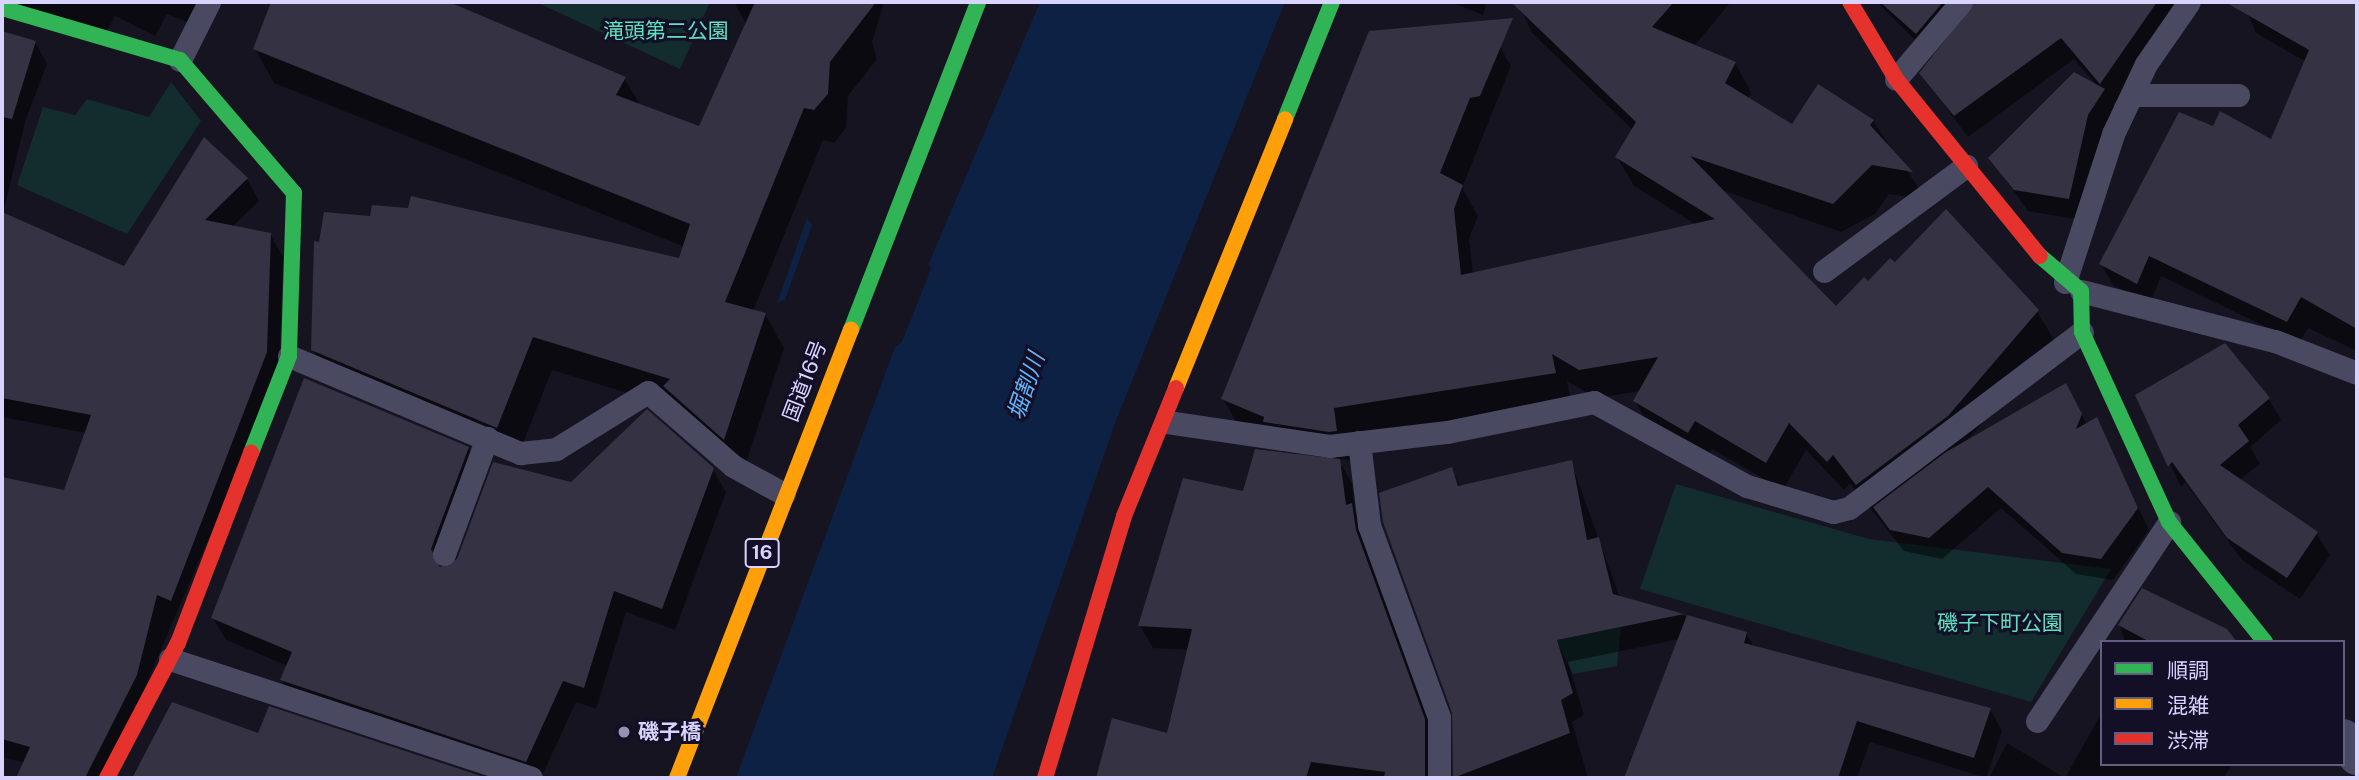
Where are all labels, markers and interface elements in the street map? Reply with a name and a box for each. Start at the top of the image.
park label: 滝頭第二公園 [603,18,729,44]
street label: 国道16号 [778,337,832,425]
water label: 堀割川 [1002,349,1050,423]
road number: 16 [744,538,780,568]
park label: 磯子下町公園 [1937,610,2063,636]
legend [2100,640,2345,766]
text: 順調 [2167,658,2209,683]
text: 混雑 [2167,693,2209,718]
place label: 磯子橋 [638,719,701,745]
marker: 磯子橋 [616,724,632,740]
text: 渋滞 [2167,728,2209,753]

